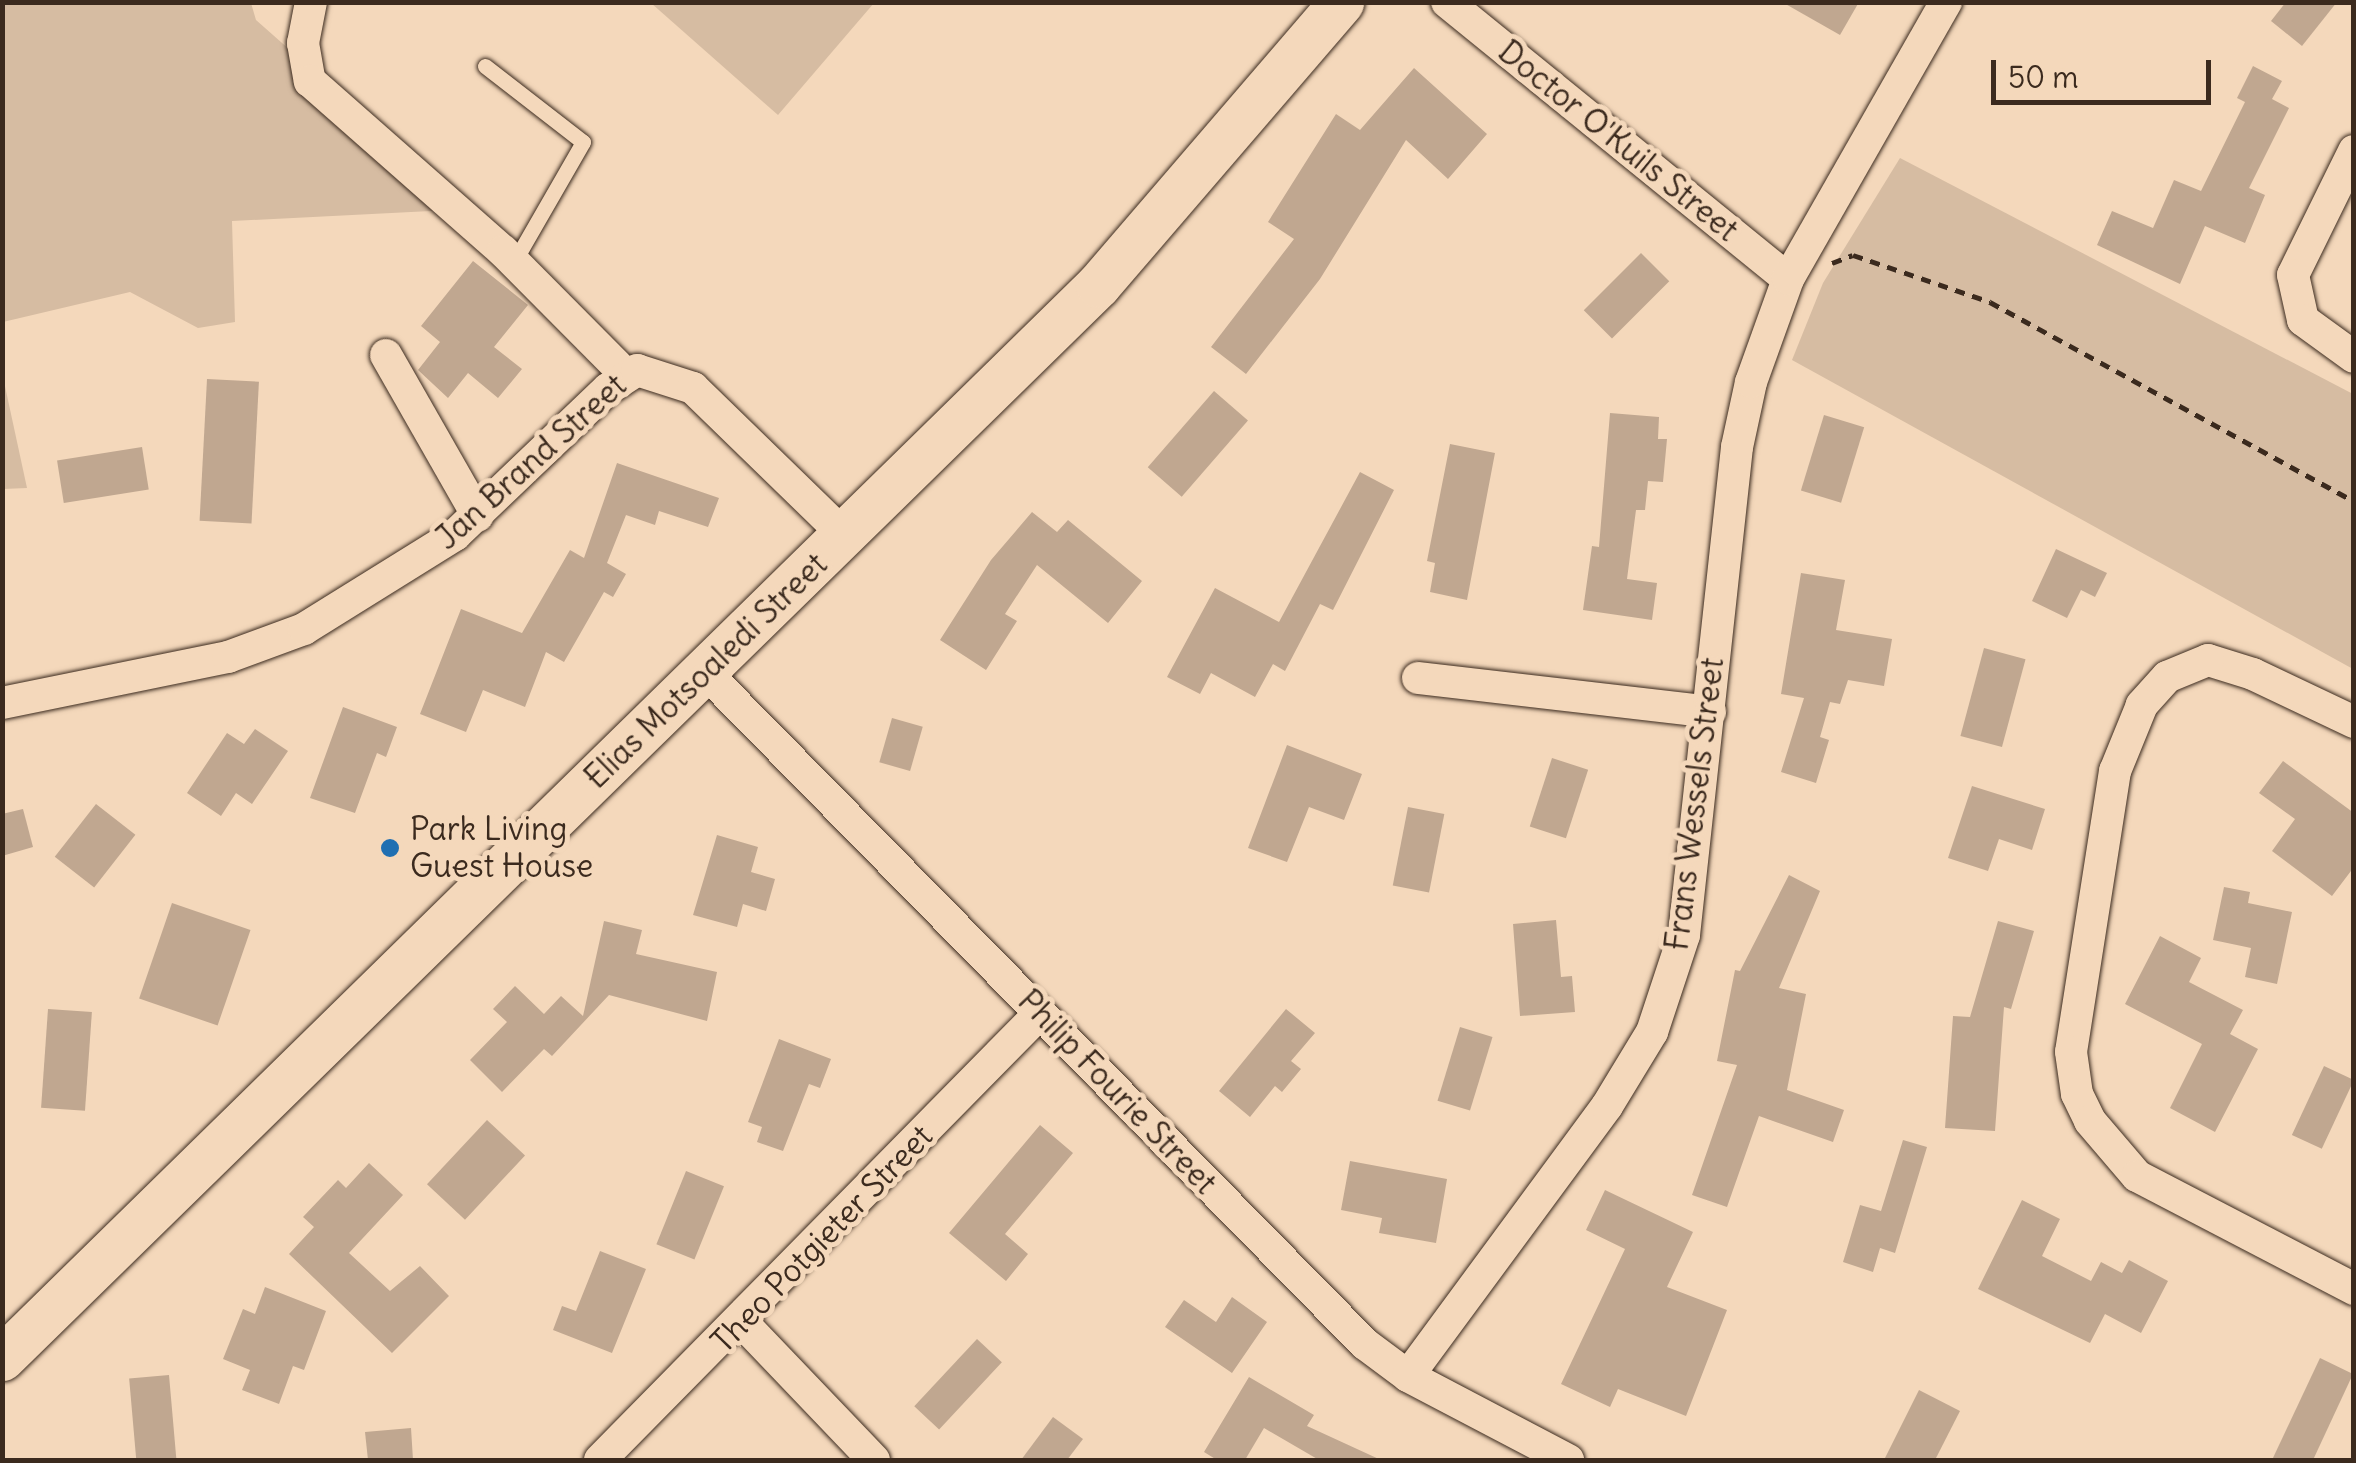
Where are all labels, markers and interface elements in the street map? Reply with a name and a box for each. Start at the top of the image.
street label: Doctor O'Kuils Street [1490,33,1746,249]
scale bar [1996,40,2216,102]
text: 50 m [2008,58,2078,96]
street label: Jan Brand Street [428,366,634,558]
street label: Elias Motsoaledi Street [577,545,835,797]
street label: Frans Wessels Street [1658,655,1732,953]
place label: Park Living Guest House [410,811,593,886]
marker: Park Living Guest House [379,837,401,859]
street label: Philip Fourie Street [1010,982,1224,1202]
street label: Theo Potgieter Street [704,1117,940,1361]

